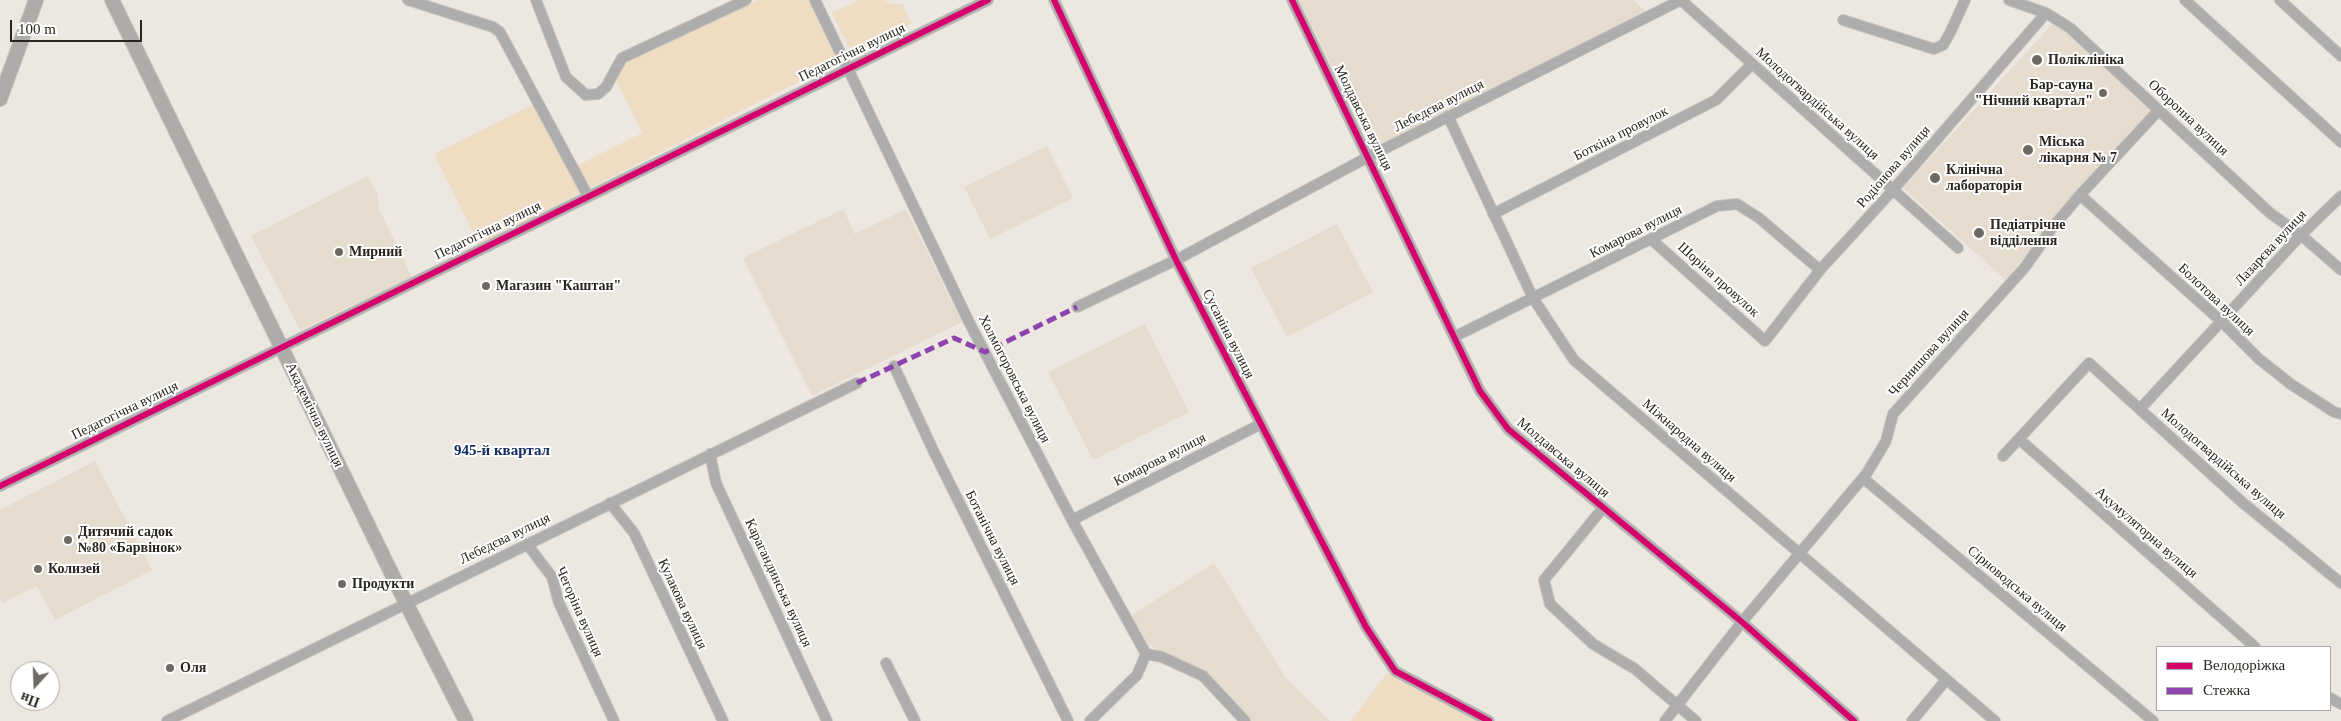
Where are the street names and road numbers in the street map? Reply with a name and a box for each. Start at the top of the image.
street label: Педагогічна вулиця [796,20,908,86]
street label: Молодогвардійська вулиця [1752,44,1882,164]
street label: Молдавська вулиця [1330,62,1396,174]
street label: Лебедєва вулиця [1391,76,1487,136]
street label: Оборонна вулиця [2144,76,2232,160]
street label: Боткіна провулок [1571,103,1671,165]
street label: Родіонова вулиця [1854,122,1934,212]
street label: Педагогічна вулиця [432,198,544,264]
street label: Комарова вулиця [1587,201,1685,263]
street label: Лазарєва вулиця [2232,207,2310,289]
street label: Шоріна провулок [1674,239,1762,321]
street label: Болотова вулиця [2174,260,2258,340]
street label: Сусаніна вулиця [1198,286,1258,382]
street label: Чернишова вулиця [1885,306,1973,400]
street label: Холмогоровська вулиця [974,312,1054,446]
street label: Академічна вулиця [281,360,347,470]
street label: Педагогічна вулиця [69,378,181,444]
street label: Міжнародна вулиця [1639,396,1739,486]
street label: Молодогвардійська вулиця [2157,405,2289,523]
street label: Молдавська вулиця [1513,414,1613,502]
street label: Комарова вулиця [1111,429,1209,491]
street label: Акумуляторна вулиця [2091,484,2201,582]
street label: Ботанічна вулиця [961,488,1023,588]
street label: Лебедєва вулиця [457,510,553,568]
street label: Карагандинська вулиця [741,516,815,650]
street label: Сірноводська вулиця [1964,542,2070,636]
street label: Кулакова вулиця [654,556,710,652]
street label: Чегоріна вулиця [552,564,606,660]

